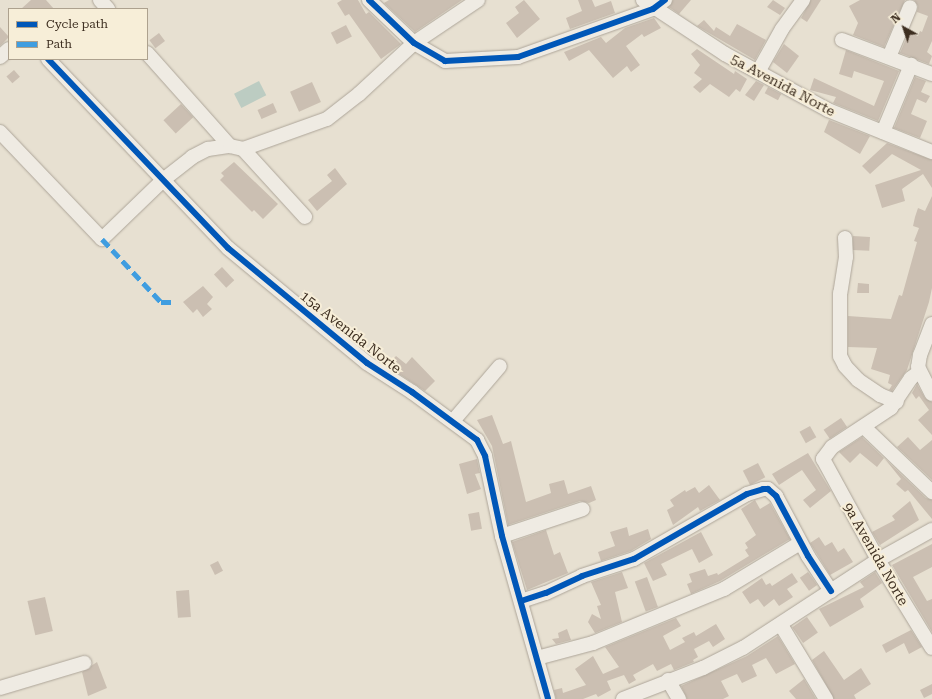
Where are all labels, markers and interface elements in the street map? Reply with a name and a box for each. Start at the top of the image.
legend [8,8,148,60]
north arrow [884,8,924,48]
text: N [889,11,903,26]
text: Cycle path [46,17,108,31]
text: Path [46,37,72,51]
street label: 5a Avenida Norte [728,50,838,120]
street label: 15a Avenida Norte [297,287,405,377]
street label: 9a Avenida Norte [840,500,912,608]

